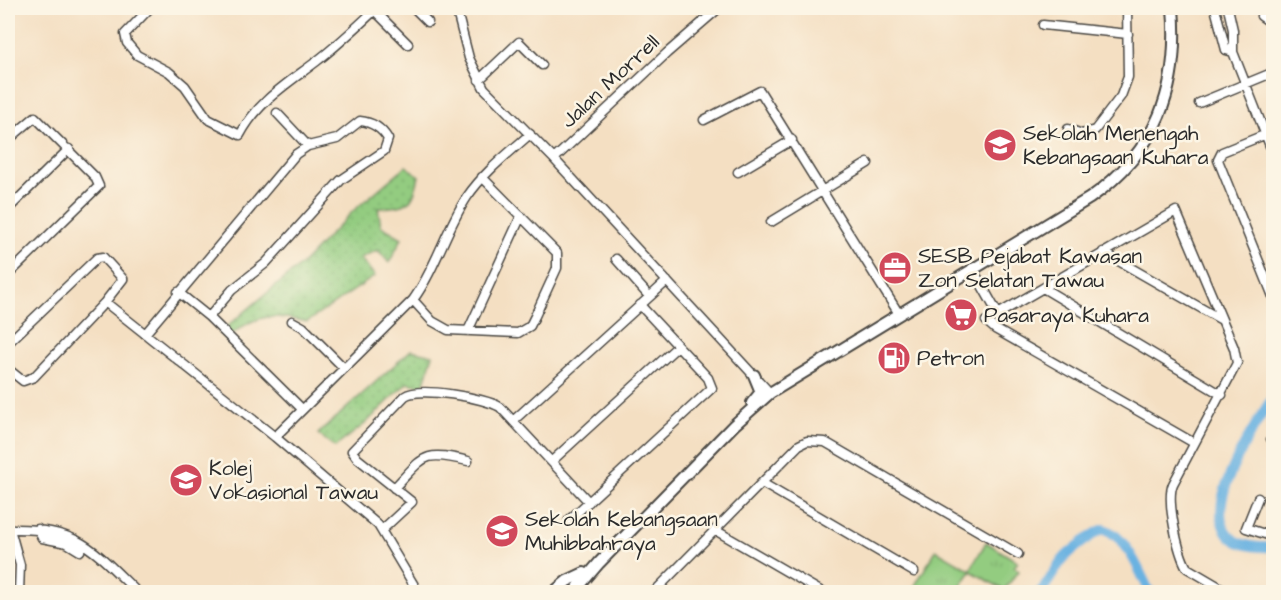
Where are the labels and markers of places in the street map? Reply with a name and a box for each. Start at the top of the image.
place label: Sekolah Menengah Kebangsaan Kuhara [1023,119,1209,174]
school or university icon: Sekolah Menengah Kebangsaan Kuhara [982,127,1018,163]
place label: SESB Pejabat Kawasan Zon Selatan Tawau [918,242,1142,295]
office icon: SESB Pejabat Kawasan Zon Selatan Tawau [877,250,913,286]
supermarket icon: Pasaraya Kuhara [943,297,979,333]
place label: Pasaraya Kuhara [984,301,1149,332]
fuel station icon: Petron [876,340,912,376]
place label: Petron [917,344,984,373]
place label: Kolej Vokasional Tawau [209,454,378,507]
school or university icon: Kolej Vokasional Tawau [168,462,204,498]
place label: Sekolah Kebangsaan Muhibbahraya [525,505,718,560]
school or university icon: Sekolah Kebangsaan Muhibbahraya [484,513,520,549]

